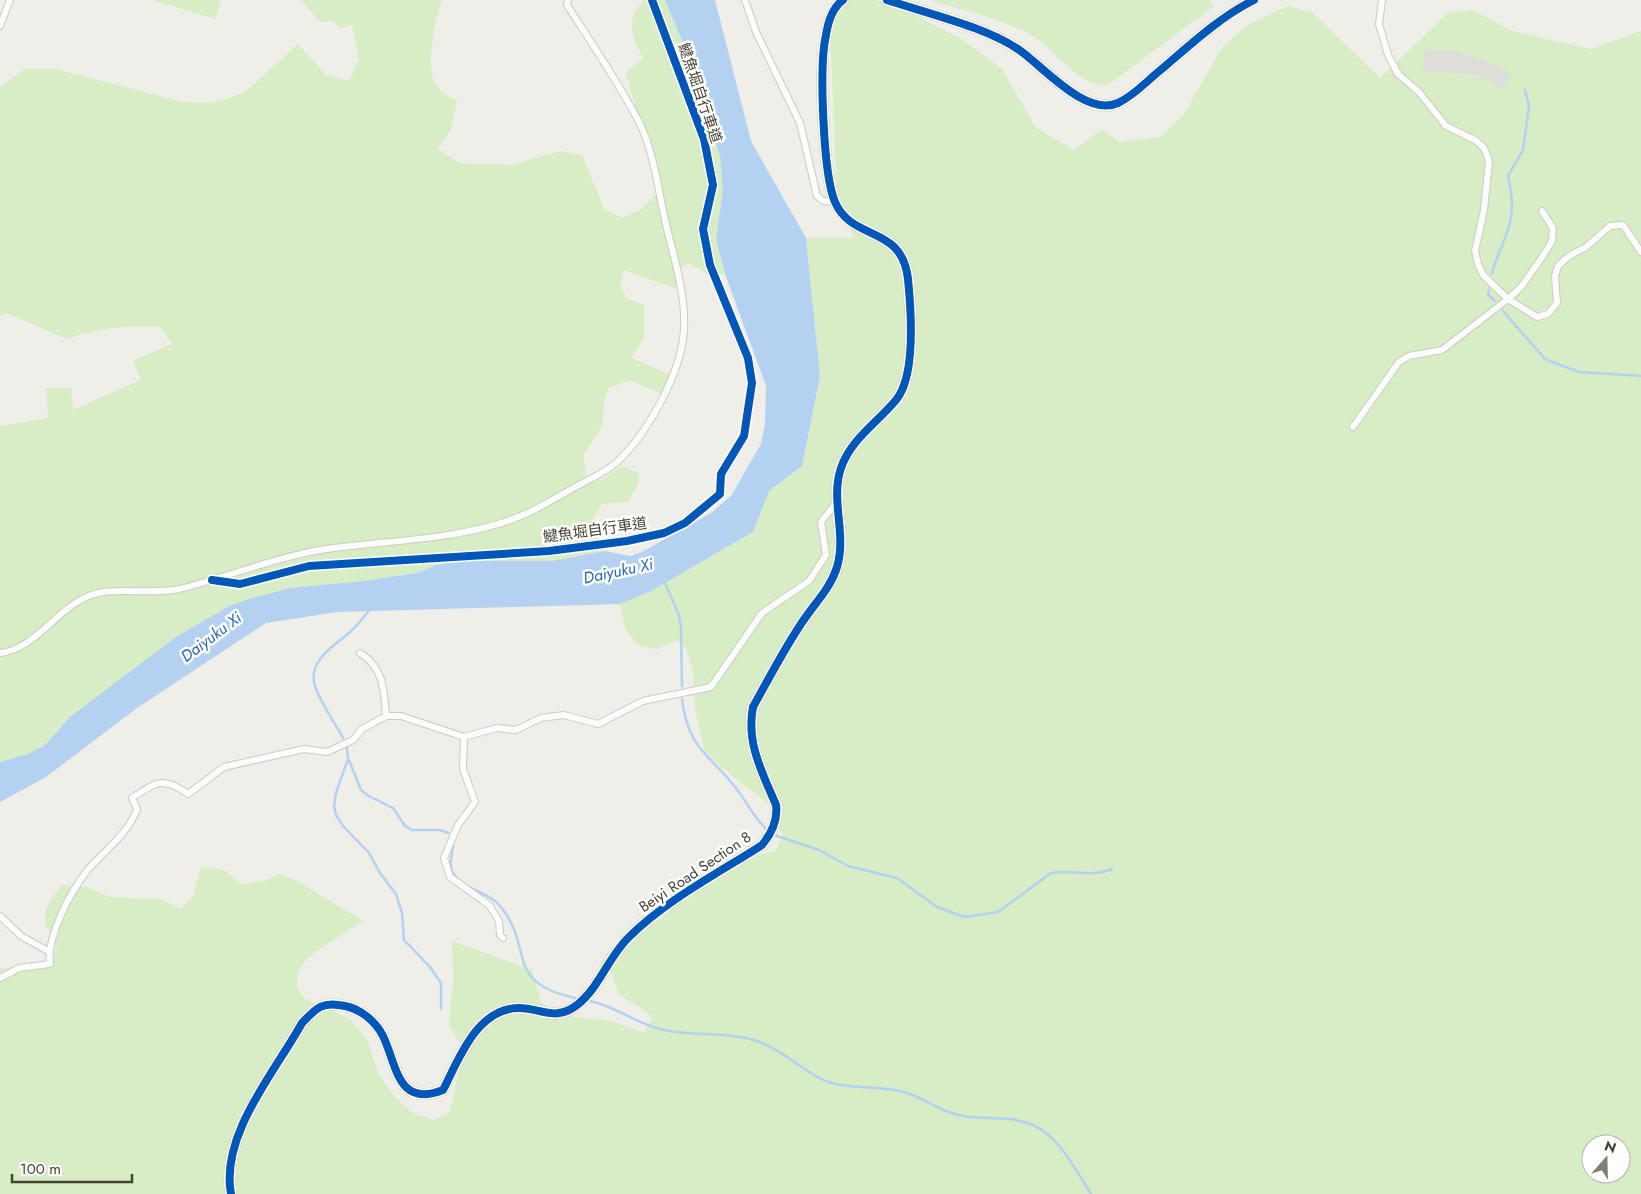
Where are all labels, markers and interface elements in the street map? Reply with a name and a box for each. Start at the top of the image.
street label: 𩻸魚堀自行車道 [673,40,727,146]
street label: 𩻸魚堀自行車道 [541,512,649,548]
water label: Daiyuku Xi [581,552,656,590]
water label: Daiyuku Xi [176,606,247,667]
street label: Beiyi Road Section 8 [634,826,756,918]
north arrow [1581,1134,1631,1184]
text: N [1602,1135,1619,1158]
scale bar [12,1152,132,1184]
text: 100 m [20,1158,61,1180]

